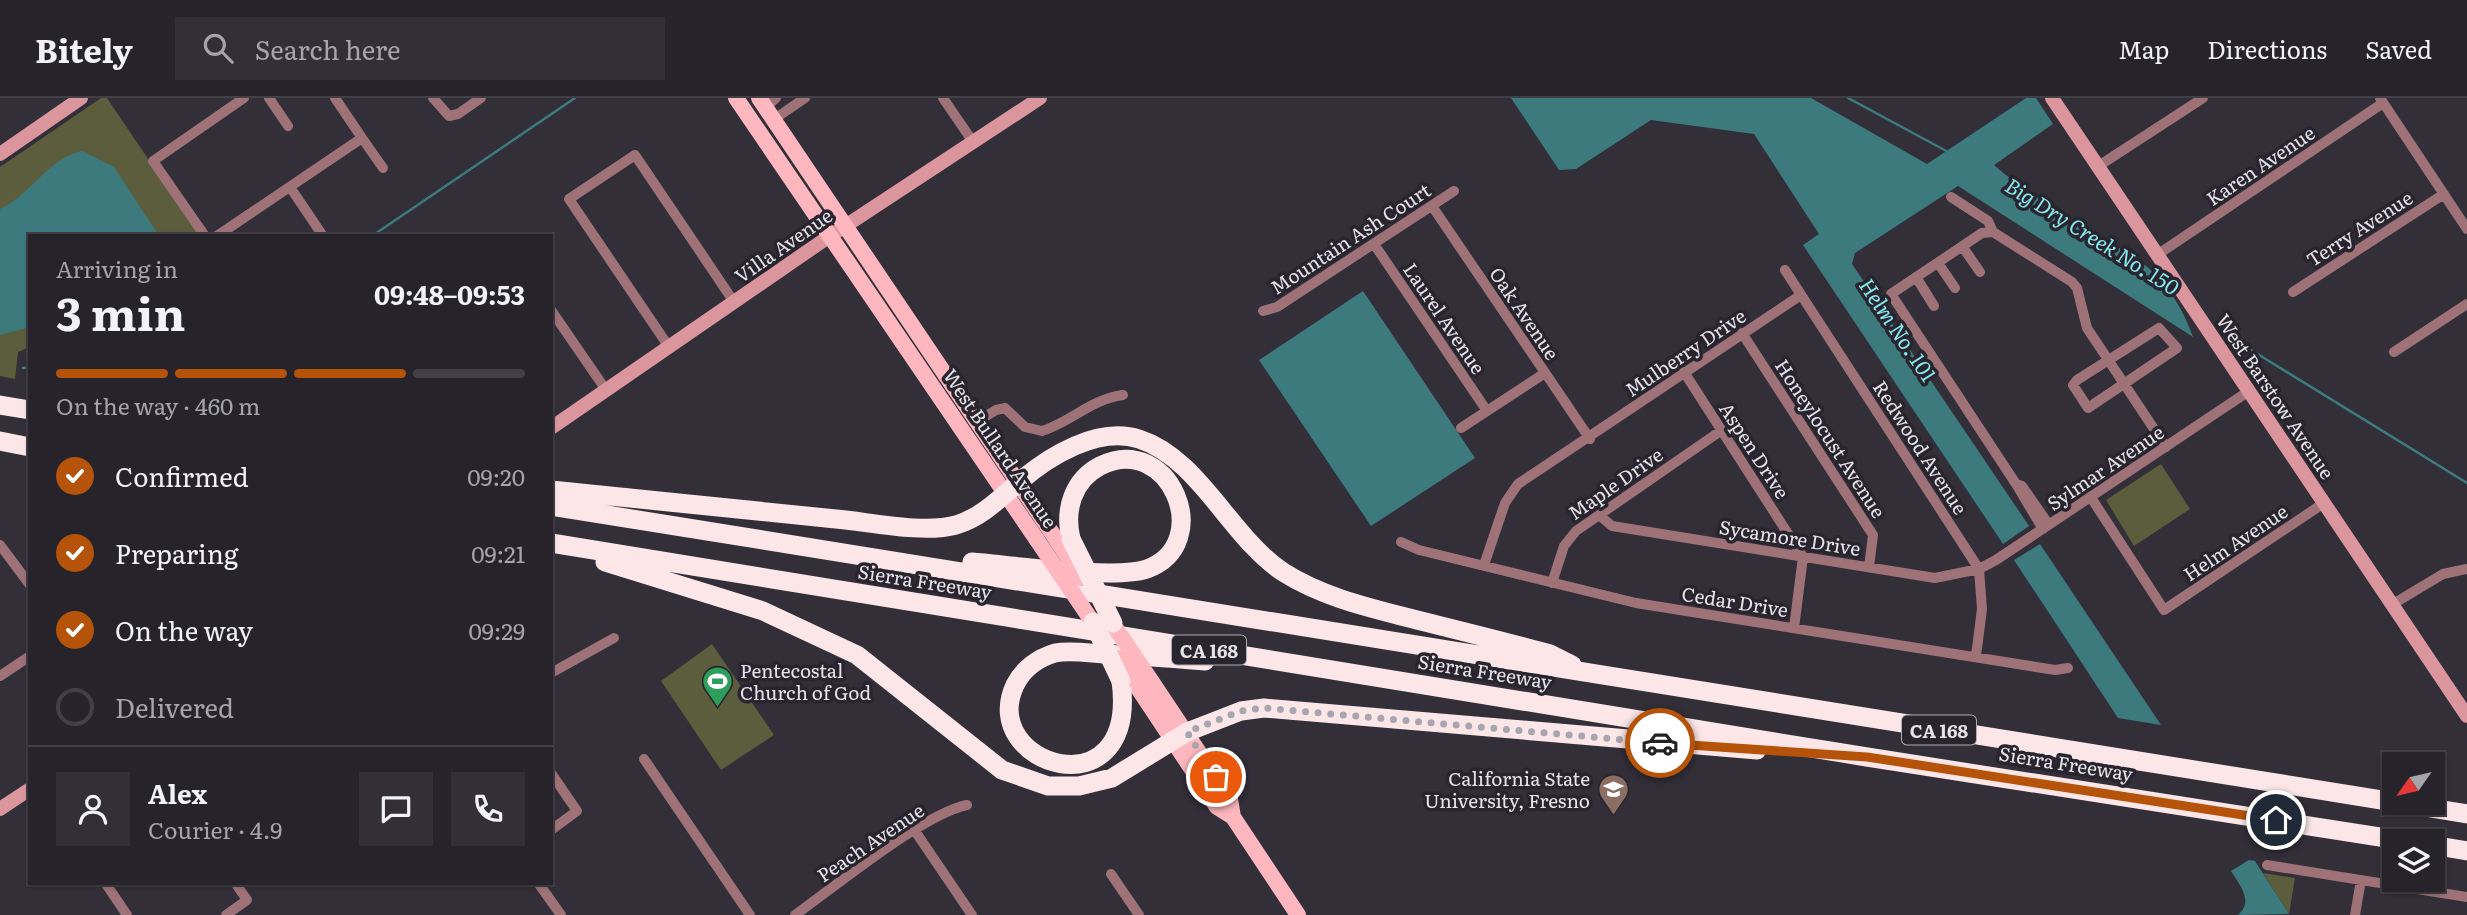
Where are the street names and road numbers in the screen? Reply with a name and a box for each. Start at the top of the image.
street label: Karen Avenue [2200,118,2320,212]
street label: Mountain Ash Court [1264,175,1436,300]
street label: Terry Avenue [2300,183,2418,273]
street label: Villa Avenue [728,201,838,289]
street label: Laurel Avenue [1397,257,1493,379]
street label: Oak Avenue [1484,261,1567,365]
street label: Mulberry Drive [1619,301,1751,403]
street label: West Barstow Avenue [2210,308,2342,484]
street label: Honeylocust Avenue [1769,353,1893,523]
street label: West Bullard Avenue [937,363,1065,533]
street label: Redwood Avenue [1867,374,1975,520]
street label: Aspen Drive [1713,396,1797,504]
street label: Sylmar Avenue [2041,417,2169,517]
street label: Maple Drive [1562,440,1668,526]
street label: Helm Avenue [2177,497,2293,587]
street label: Sycamore Drive [1717,512,1863,562]
street label: Sierra Freeway [856,557,994,605]
street label: Cedar Drive [1680,579,1790,623]
road number: CA 168 [1172,636,1246,664]
street label: Sierra Freeway [1416,647,1554,695]
road number: CA 168 [1902,716,1976,744]
street label: Sierra Freeway [1997,739,2135,787]
street label: Peach Avenue [811,796,929,888]

